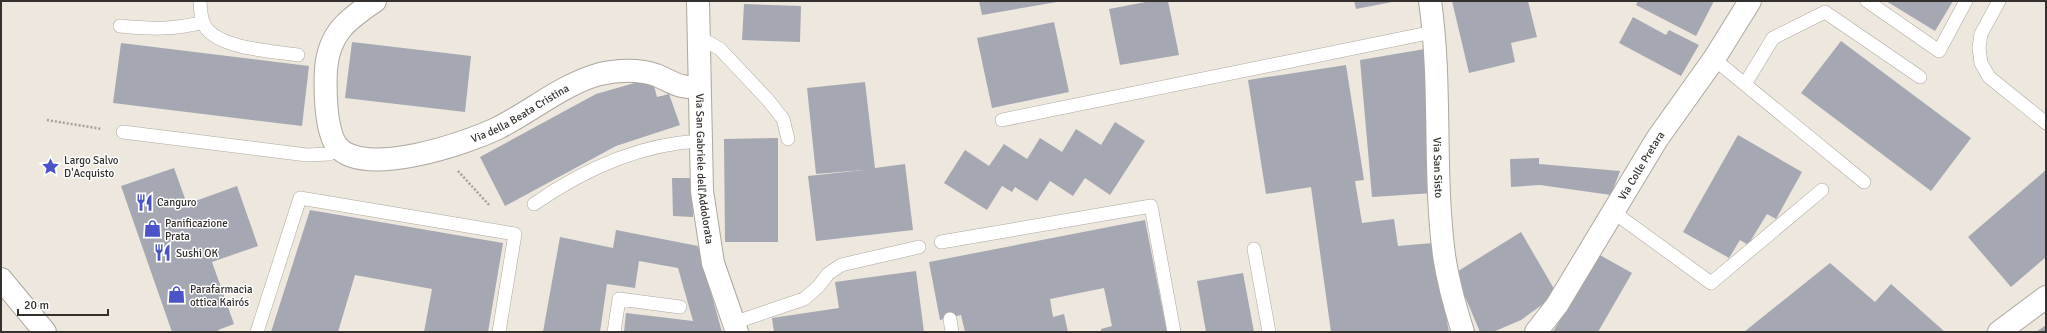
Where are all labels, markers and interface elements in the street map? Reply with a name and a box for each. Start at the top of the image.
street label: Via della Beata Cristina [469,81,571,145]
street label: Via San Gabriele dell'Addolorata [693,93,717,245]
street label: Via Colle Pretara [1615,128,1667,202]
street label: Via San Sisto [1431,137,1446,199]
place label: Largo Salvo D'Acquisto [64,154,119,180]
place icon: Largo Salvo D'Acquisto [41,156,61,176]
restaurant icon: Canguro [134,192,154,212]
place label: Canguro [157,196,197,209]
place label: Panificazione Prata [165,217,228,243]
shop icon: Panificazione Prata [142,219,162,239]
restaurant icon: Sushi OK [153,243,173,263]
place label: Sushi OK [176,247,219,260]
place label: Parafarmacia ottica Kairós [190,283,253,309]
shop icon: Parafarmacia ottica Kairós [167,285,187,305]
scale bar [18,291,108,317]
text: 20 m [24,298,49,313]

